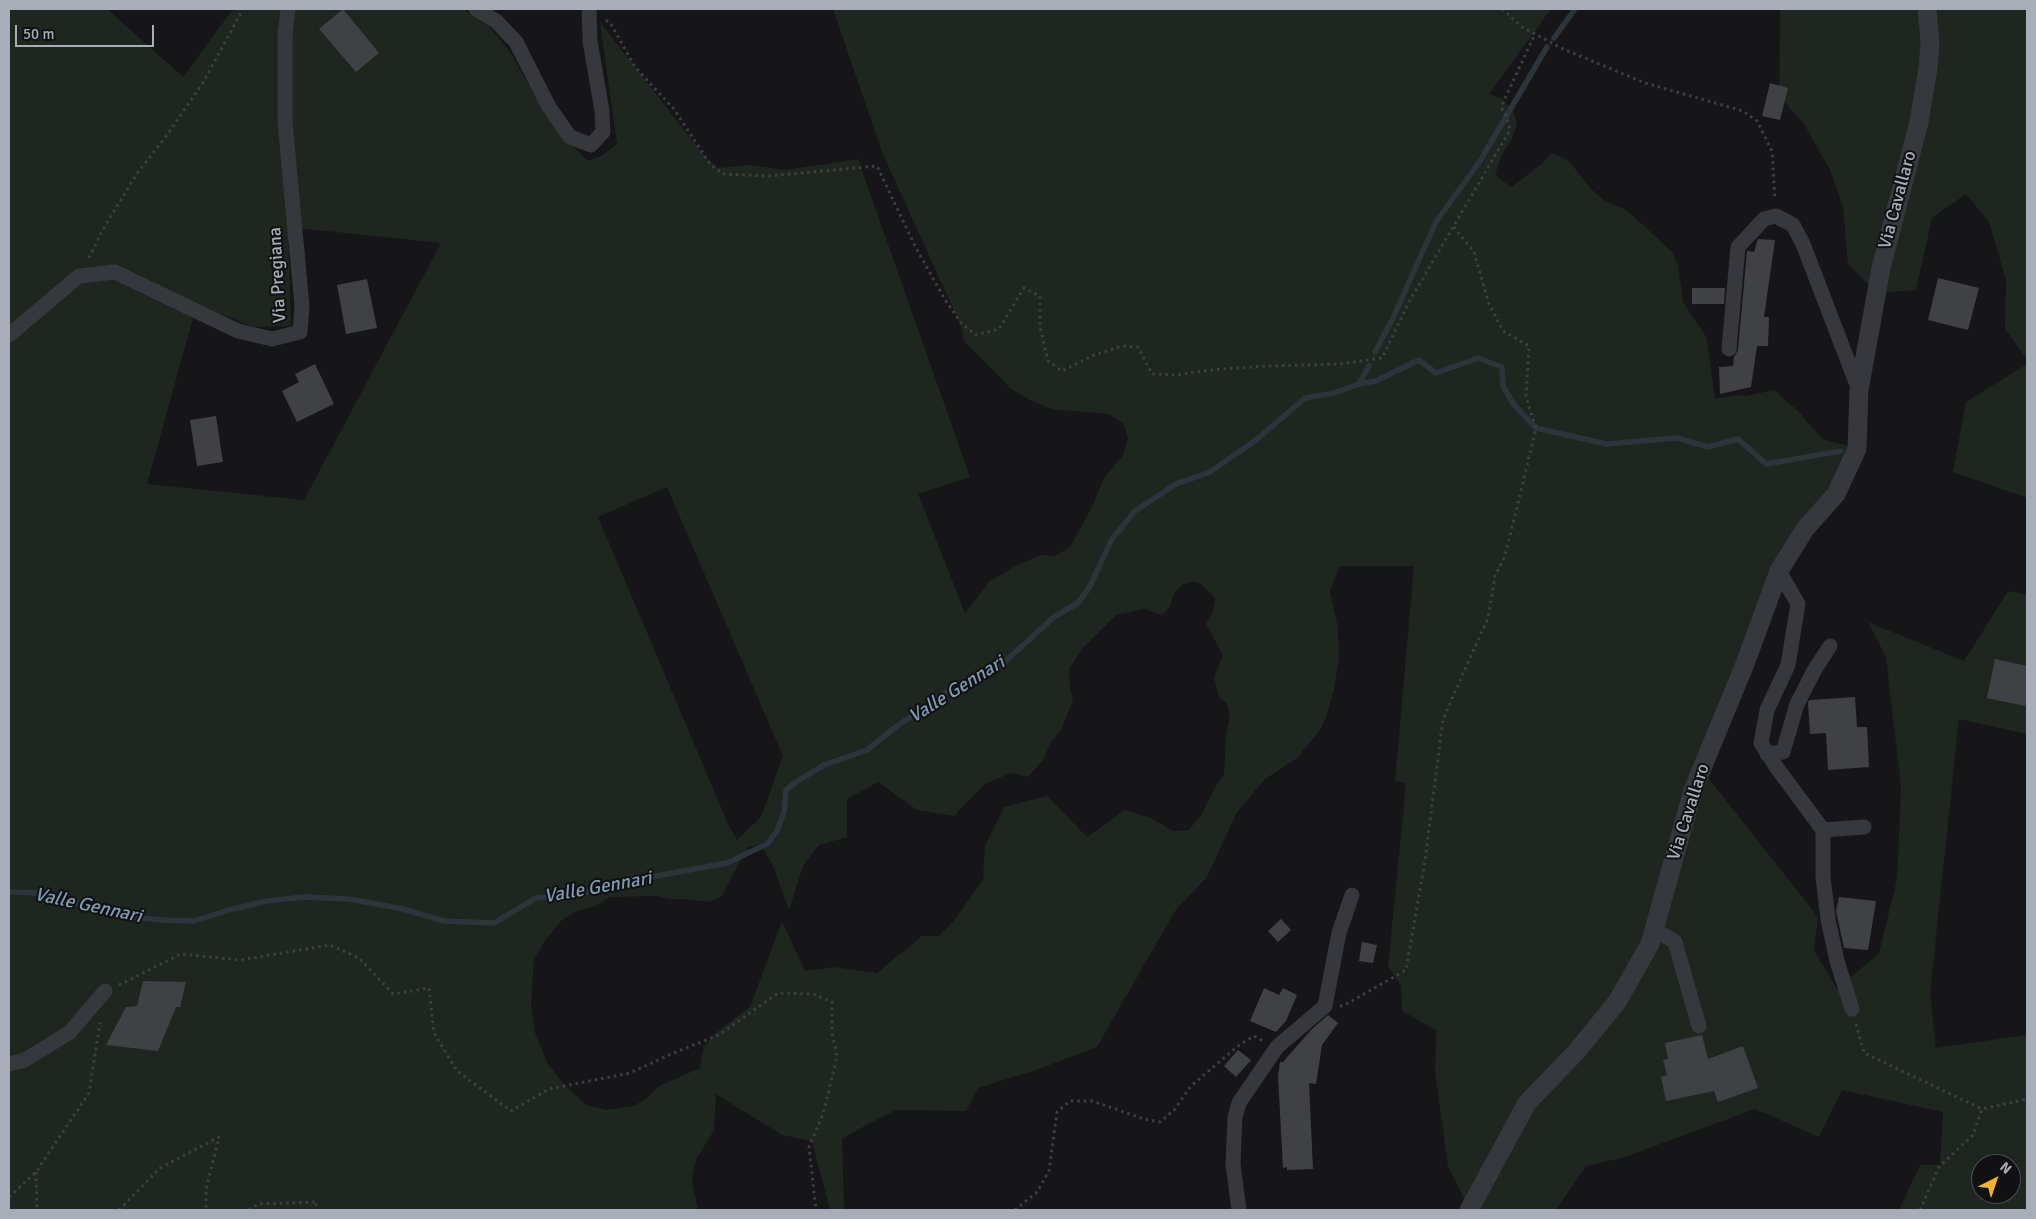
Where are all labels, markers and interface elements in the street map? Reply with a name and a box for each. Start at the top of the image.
scale bar [18,15,156,47]
text: 50 m [23,25,54,43]
street label: Via Cavallaro [1875,149,1921,251]
street label: Via Pregiana [265,227,291,323]
water label: Valle Gennari [905,652,1009,728]
street label: Via Cavallaro [1663,761,1715,863]
water label: Valle Gennari [542,867,654,909]
water label: Valle Gennari [32,884,144,928]
north arrow [1971,1154,2021,1204]
text: N [1996,1158,2015,1178]

